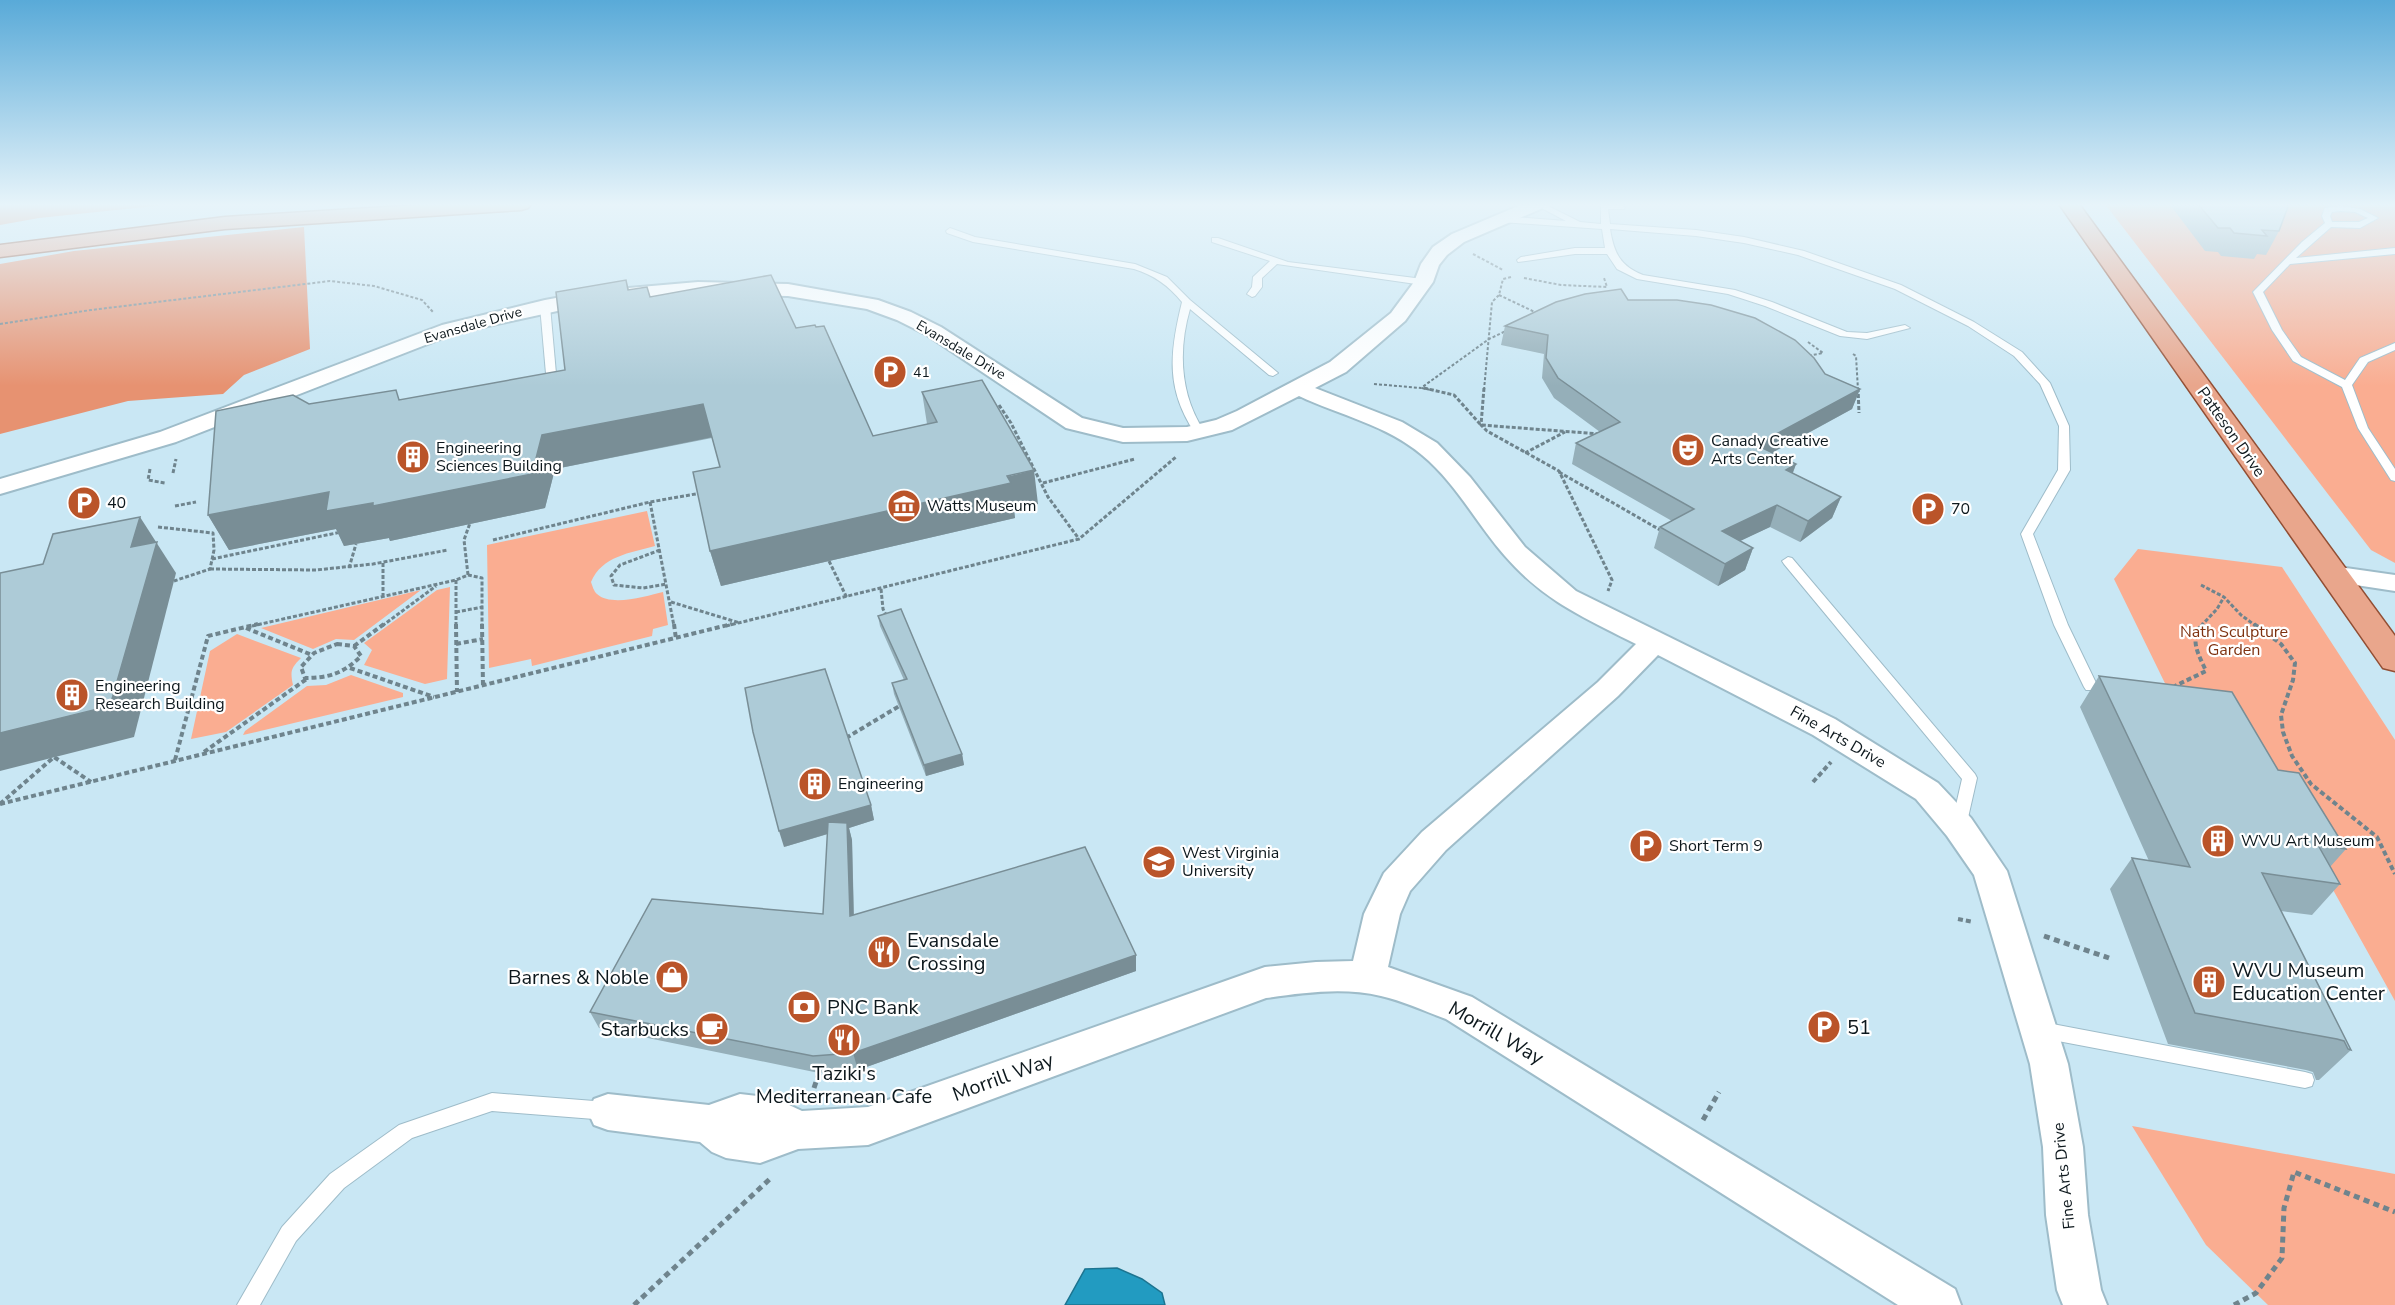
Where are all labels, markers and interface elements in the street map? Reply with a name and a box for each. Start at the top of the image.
street label: Evansdale Drive [422,302,524,348]
street label: Evansdale Drive [913,316,1009,384]
parking icon: 41 [872,354,908,390]
place label: 41 [913,363,930,382]
street label: Patteson Drive [2192,383,2270,481]
place label: Canady Creative Arts Center [1711,430,1829,470]
theatre icon: Canady Creative Arts Center [1670,432,1706,468]
place label: Engineering Sciences Building [436,437,562,477]
building icon: Engineering Sciences Building [395,439,431,475]
parking icon: 40 [66,485,102,521]
museum icon: Watts Museum [886,488,922,524]
parking icon: 70 [1910,491,1946,527]
place label: 40 [107,492,126,514]
place label: Watts Museum [927,495,1037,517]
place label: 70 [1951,498,1970,520]
park label: Nath Sculpture Garden [2180,621,2288,661]
place label: Engineering Research Building [95,675,225,715]
building icon: Engineering Research Building [54,677,90,713]
street label: Fine Arts Drive [1786,701,1890,773]
building icon: Engineering [797,766,833,802]
place label: Engineering [838,773,924,795]
building icon: WVU Art Museum [2200,823,2236,859]
parking icon: Short Term 9 [1628,828,1664,864]
place label: WVU Art Museum [2241,830,2374,852]
place label: Short Term 9 [1669,835,1763,857]
place label: West Virginia University [1182,842,1279,882]
school or university icon: West Virginia University [1141,844,1177,880]
place label: Evansdale Crossing [907,927,999,977]
restaurant icon: Evansdale Crossing [866,934,902,970]
place label: WVU Museum Education Center [2232,957,2385,1007]
shop icon: Barnes & Noble [654,959,690,995]
place label: Barnes & Noble [508,964,649,991]
building icon: WVU Museum Education Center [2191,964,2227,1000]
bank icon: PNC Bank [786,989,822,1025]
place label: PNC Bank [827,994,920,1021]
street label: Morrill Way [1443,995,1549,1072]
parking icon: 51 [1806,1009,1842,1045]
cafe icon: Starbucks [694,1011,730,1047]
place label: 51 [1847,1014,1871,1041]
place label: Starbucks [600,1016,689,1043]
restaurant icon: Taziki's Mediterranean Cafe [826,1022,862,1058]
street label: Morrill Way [949,1046,1058,1108]
place label: Taziki's Mediterranean Cafe [756,1060,932,1110]
street label: Fine Arts Drive [2047,1121,2081,1231]

